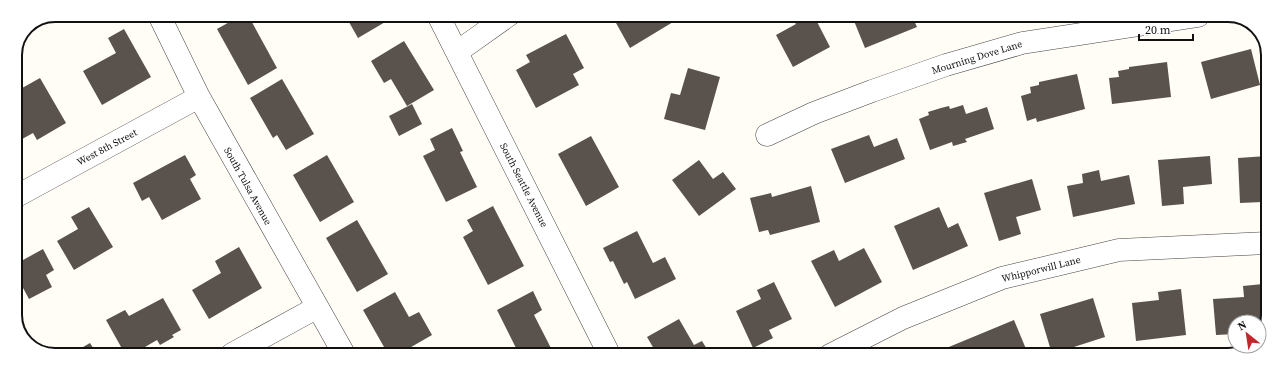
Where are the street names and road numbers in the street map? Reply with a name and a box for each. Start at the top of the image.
street label: Mourning Dove Lane [930,37,1024,77]
street label: West 8th Street [75,125,140,168]
street label: South Seattle Avenue [497,141,551,229]
street label: South Tulsa Avenue [221,145,275,227]
street label: Whipporwill Lane [1000,253,1082,285]

